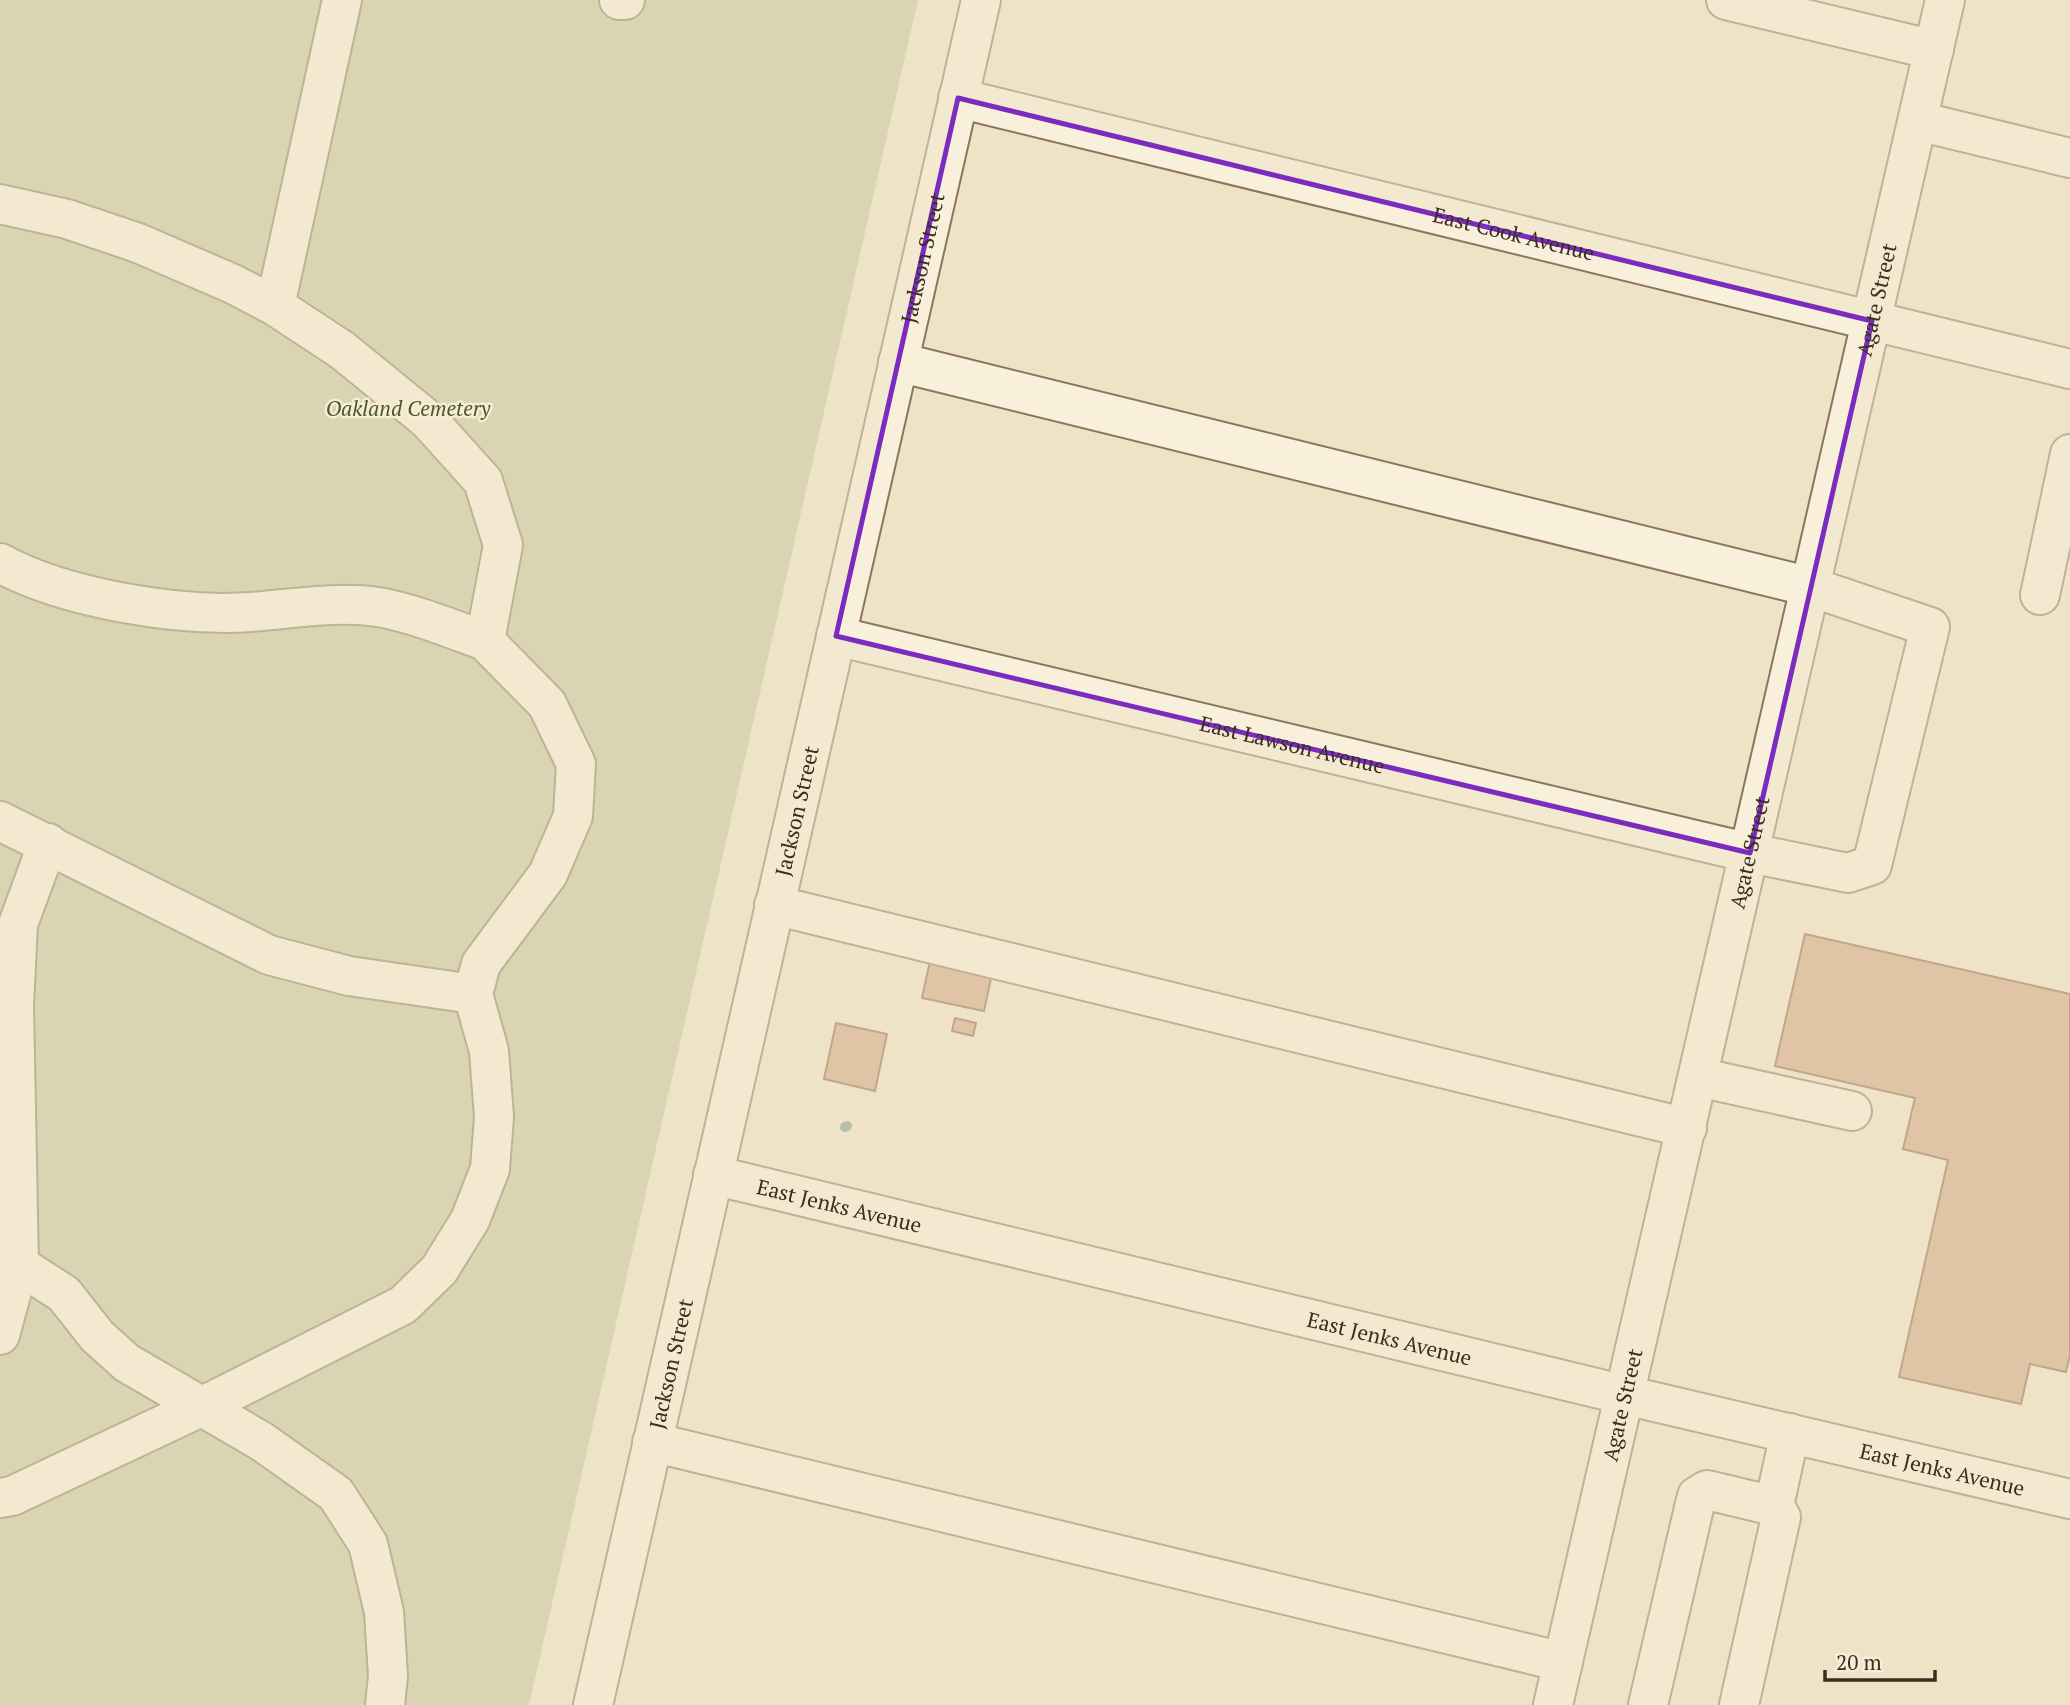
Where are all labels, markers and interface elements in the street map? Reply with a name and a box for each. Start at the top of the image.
street label: Jackson Street [894,190,951,326]
street label: East Cook Avenue [1430,200,1597,267]
street label: Agate Street [1850,240,1903,359]
park label: Oakland Cemetery [326,394,491,422]
street label: East Lawson Avenue [1197,709,1388,780]
street label: Jackson Street [768,743,825,879]
street label: Agate Street [1723,793,1776,911]
street label: East Jenks Avenue [754,1172,925,1239]
street label: Jackson Street [642,1296,699,1432]
street label: East Jenks Avenue [1304,1305,1475,1372]
street label: Agate Street [1596,1346,1649,1464]
street label: East Jenks Avenue [1857,1436,2028,1502]
scale bar [1825,1638,1935,1682]
text: 20 m [1836,1648,1882,1676]

